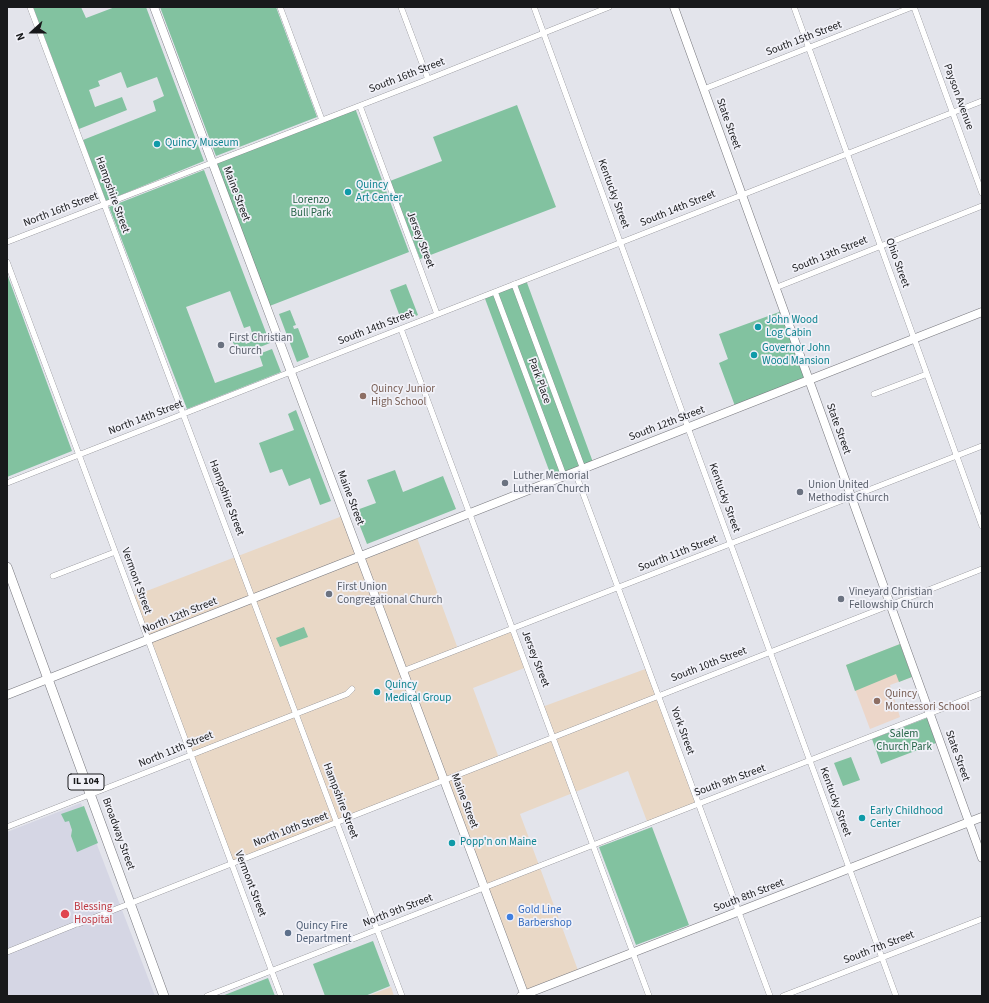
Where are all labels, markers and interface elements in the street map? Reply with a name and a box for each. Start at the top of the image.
north arrow [12,12,52,52]
street label: South 15th Street [764,18,844,60]
text: N [12,30,29,43]
street label: South 16th Street [367,55,447,97]
street label: Payson Avenue [940,62,976,132]
street label: State Street [713,97,743,151]
place label: Quincy Museum [165,137,239,151]
marker: Quincy Museum [152,139,162,149]
street label: Hampshire Street [92,155,132,235]
street label: Kentucky Street [594,158,632,230]
street label: Maine Street [220,165,252,223]
place label: Quincy Art Center [356,179,402,205]
marker: Quincy Art Center [343,187,353,197]
street label: South 14th Street [638,188,718,230]
street label: North 16th Street [22,190,100,230]
park label: Lorenzo Bull Park [291,194,331,220]
street label: Jersey Street [403,210,437,270]
street label: South 13th Street [790,234,870,276]
street label: Ohio Street [882,236,912,290]
street label: South 14th Street [336,307,416,349]
place label: John Wood Log Cabin [766,314,818,340]
marker: John Wood Log Cabin [753,322,763,332]
place label: First Christian Church [229,332,292,358]
marker: First Christian Church [216,340,226,350]
place label: Governor John Wood Mansion [762,342,830,368]
marker: Governor John Wood Mansion [749,350,759,360]
street label: Park Place [525,356,553,406]
place label: Quincy Junior High School [371,383,435,409]
marker: Quincy Junior High School [358,391,368,401]
street label: North 14th Street [107,398,185,438]
street label: State Street [823,402,853,456]
street label: South 12th Street [627,403,707,445]
street label: Hampshire Street [205,458,247,538]
street label: Kentucky Street [705,462,743,534]
street label: Maine Street [334,469,366,527]
place label: Luther Memorial Lutheran Church [513,470,590,496]
marker: Luther Memorial Lutheran Church [500,478,510,488]
place label: Union United Methodist Church [808,479,889,505]
marker: Union United Methodist Church [795,487,805,497]
street label: Sourth 11th Street [636,533,720,575]
street label: Vermont Street [118,546,154,616]
place label: First Union Congregational Church [337,581,443,607]
place label: Vineyard Christian Fellowship Church [849,586,934,612]
marker: First Union Congregational Church [324,589,334,599]
marker: Vineyard Christian Fellowship Church [836,594,846,604]
street label: North 12th Street [141,595,219,637]
street label: Jersey Street [518,629,552,689]
street label: South 10th Street [669,644,749,686]
place label: Quincy Medical Group [385,679,451,705]
marker: Quincy Medical Group [372,687,382,697]
place label: Quincy Montessori School [885,688,970,714]
marker: Quincy Montessori School [872,696,882,706]
street label: York Street [667,705,697,757]
park label: Salem Church Park [876,728,932,754]
street label: North 11th Street [137,729,215,771]
street label: State Street [942,729,972,783]
street label: Hampshire Street [319,761,361,841]
street label: South 9th Street [693,762,767,800]
street label: Kentucky Street [816,766,854,838]
street label: Maine Street [448,772,480,830]
road number: IL 104 [68,774,104,790]
street label: Broadway Street [99,796,137,872]
place label: Early Childhood Center [870,805,943,831]
street label: North 10th Street [252,810,330,850]
marker: Early Childhood Center [857,813,867,823]
place label: Popp'n on Maine [460,836,537,850]
marker: Popp'n on Maine [447,838,457,848]
street label: Vermont Street [231,849,269,919]
street label: South 8th Street [712,876,786,916]
street label: North 9th Street [361,892,435,930]
place label: Blessing Hospital [74,901,112,927]
place label: Gold Line Barbershop [518,904,572,930]
marker: Blessing Hospital [59,908,71,920]
marker: Gold Line Barbershop [505,912,515,922]
place label: Quincy Fire Department [296,920,352,946]
marker: Quincy Fire Department [283,928,293,938]
street label: South 7th Street [842,928,916,968]

